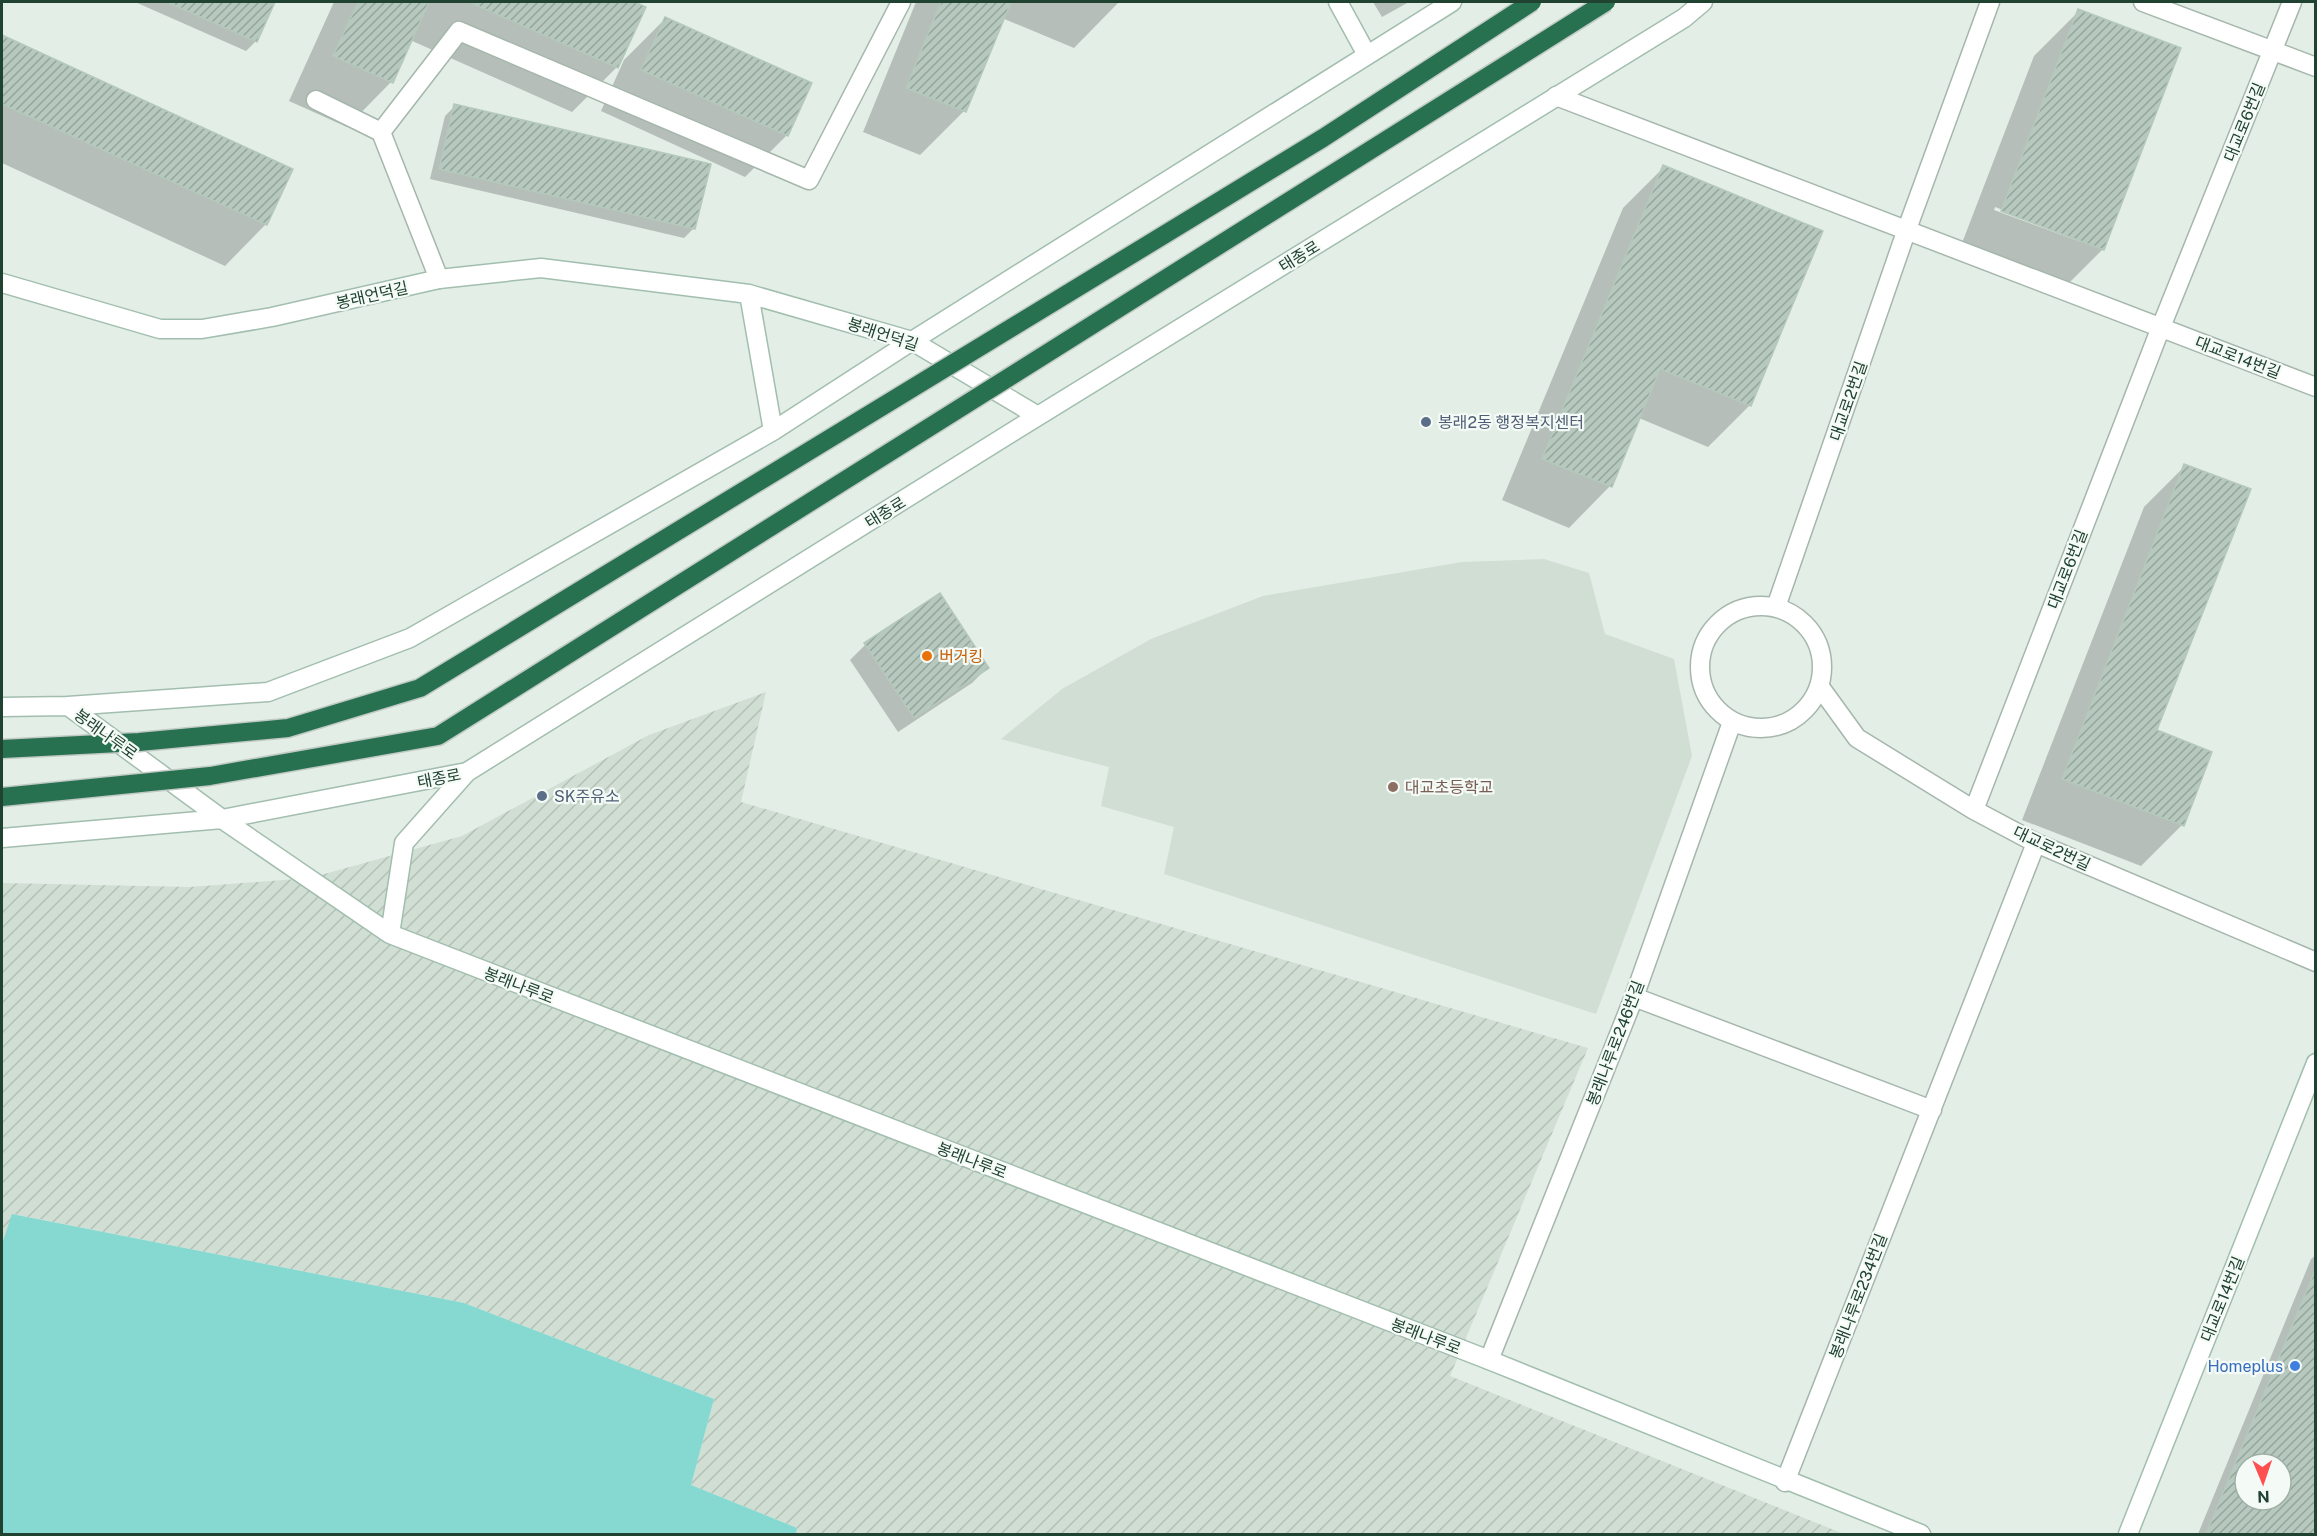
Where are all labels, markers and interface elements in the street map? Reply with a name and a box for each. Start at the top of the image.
street label: 대교로6번길 [2220,80,2269,164]
street label: 태종로 [1276,237,1323,276]
street label: 봉래언덕길 [334,278,410,313]
street label: 봉래언덕길 [845,314,921,355]
street label: 대교로14번길 [2192,332,2283,382]
street label: 대교로2번길 [1826,359,1871,444]
place label: 봉래2동 행정복지센터 [1438,413,1584,432]
marker: 봉래2동 행정복지센터 [1419,415,1433,429]
street label: 태종로 [862,493,909,532]
street label: 대교로6번길 [2044,527,2091,612]
place label: 버거킹 [939,647,983,666]
marker: 버거킹 [920,649,934,663]
street label: 봉래나루로 [70,705,141,764]
street label: 태종로 [416,765,463,792]
place label: 대교초등학교 [1405,778,1493,797]
marker: 대교초등학교 [1386,780,1400,794]
place label: SK주유소 [554,787,620,806]
marker: SK주유소 [535,789,549,803]
street label: 대교로2번길 [2010,822,2093,875]
street label: 봉래나루로 [481,963,557,1008]
street label: 봉래나루로246번길 [1583,978,1648,1108]
street label: 봉래나루로 [934,1138,1010,1183]
street label: 봉래나루로234번길 [1826,1231,1891,1362]
street label: 대교로14번길 [2197,1254,2248,1345]
street label: 봉래나루로 [1388,1314,1464,1359]
place label: Homeplus [2207,1357,2283,1376]
marker: Homeplus [2288,1359,2302,1373]
north arrow [2233,1452,2293,1512]
text: N [2257,1487,2270,1506]

